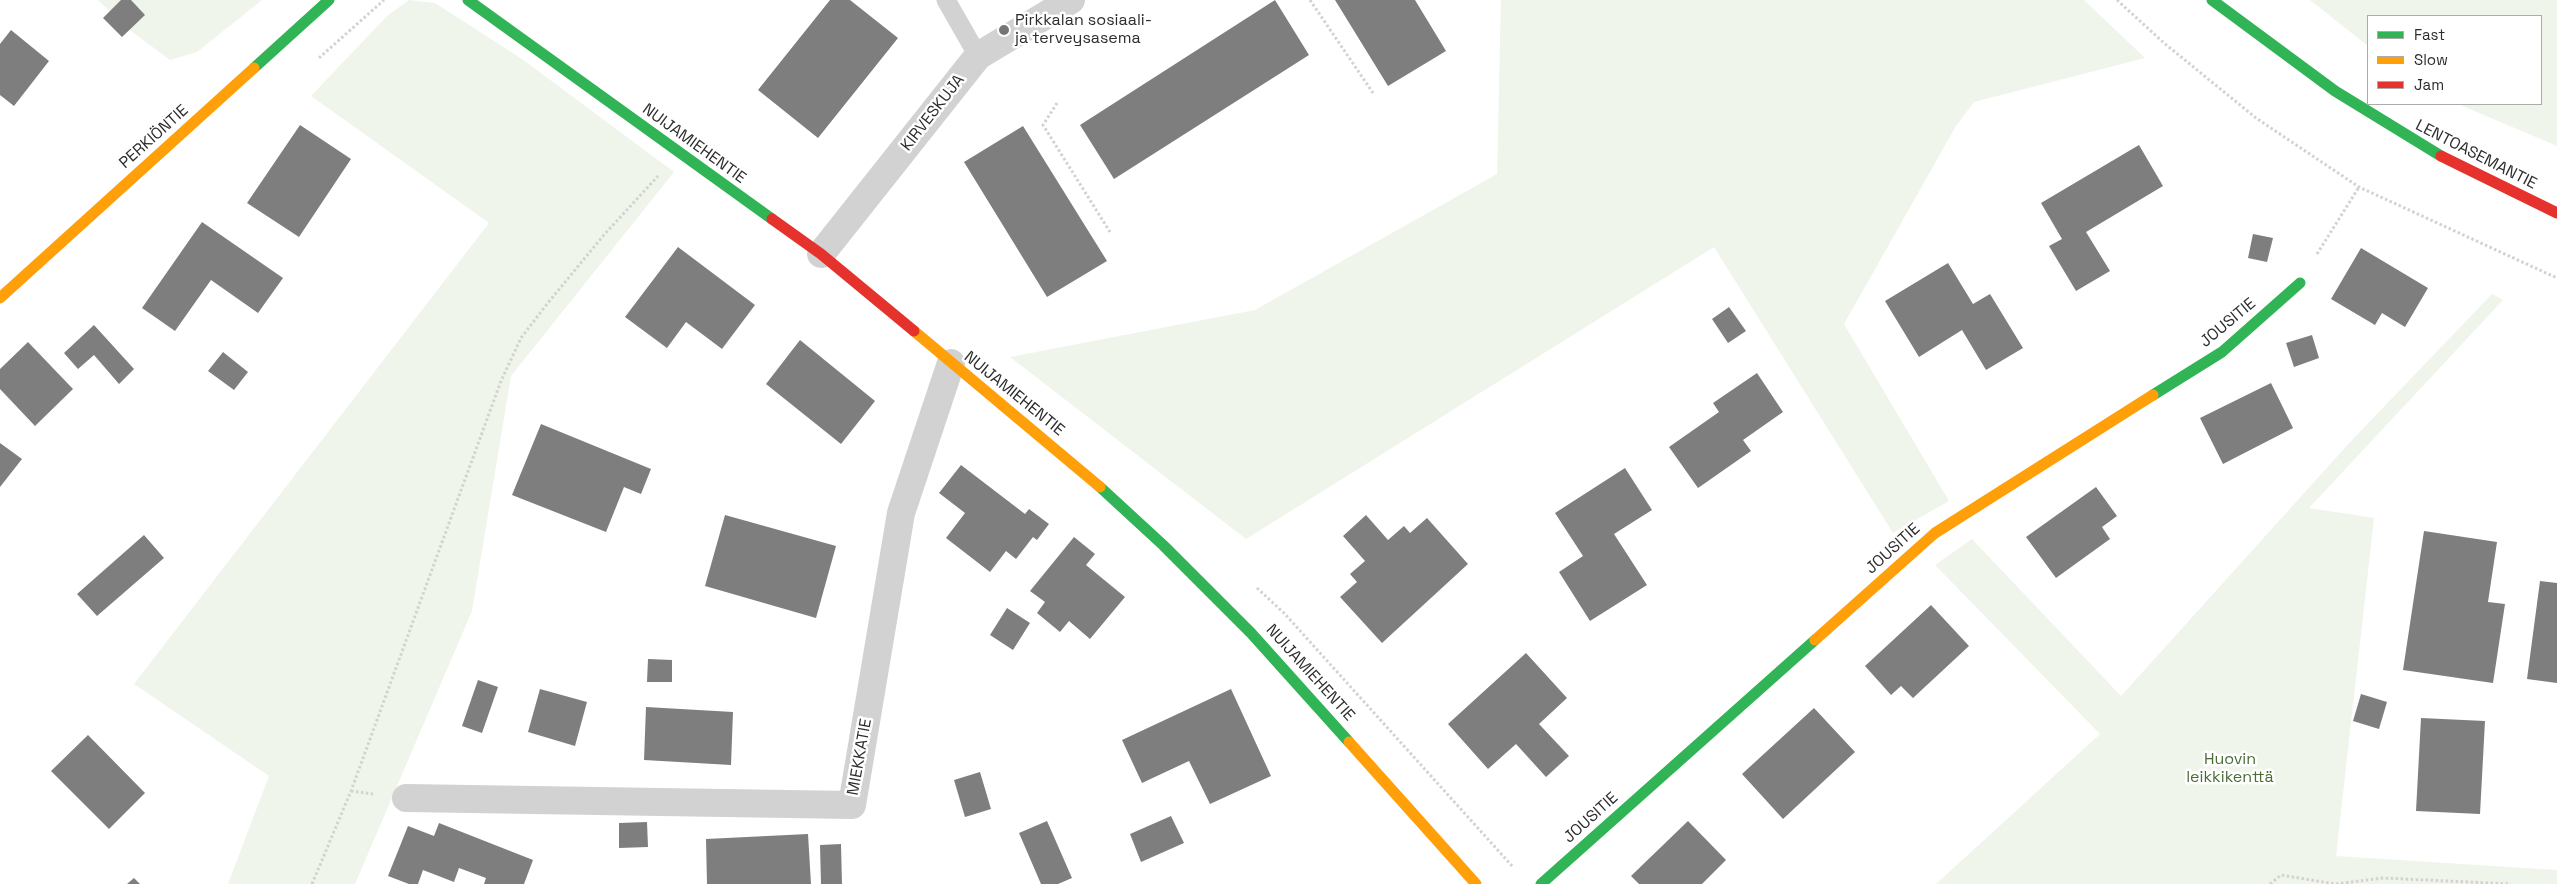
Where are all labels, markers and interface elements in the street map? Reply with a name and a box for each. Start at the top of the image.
place label: Pirkkalan sosiaali- ja terveysasema [1015,11,1152,49]
legend [2367,15,2542,105]
marker: Pirkkalan sosiaali- ja terveysasema [997,23,1011,37]
text: Fast [2414,25,2445,44]
text: Slow [2414,50,2448,69]
street label: KIRVESKUJA [897,71,969,155]
text: Jam [2414,75,2444,94]
street label: NUIJAMIEHENTIE [638,100,750,188]
street label: PERKIÖNTIE [116,101,192,173]
street label: LENTOASEMANTIE [2412,116,2540,194]
street label: JOUSITIE [2196,294,2260,352]
street label: NUIJAMIEHENTIE [960,348,1068,440]
street label: JOUSITIE [1862,520,1924,578]
street label: NUIJAMIEHENTIE [1262,621,1358,725]
street label: MIEKKATIE [844,717,876,797]
park label: Huovin leikkikenttä [2186,750,2274,788]
street label: JOUSITIE [1560,789,1622,847]

